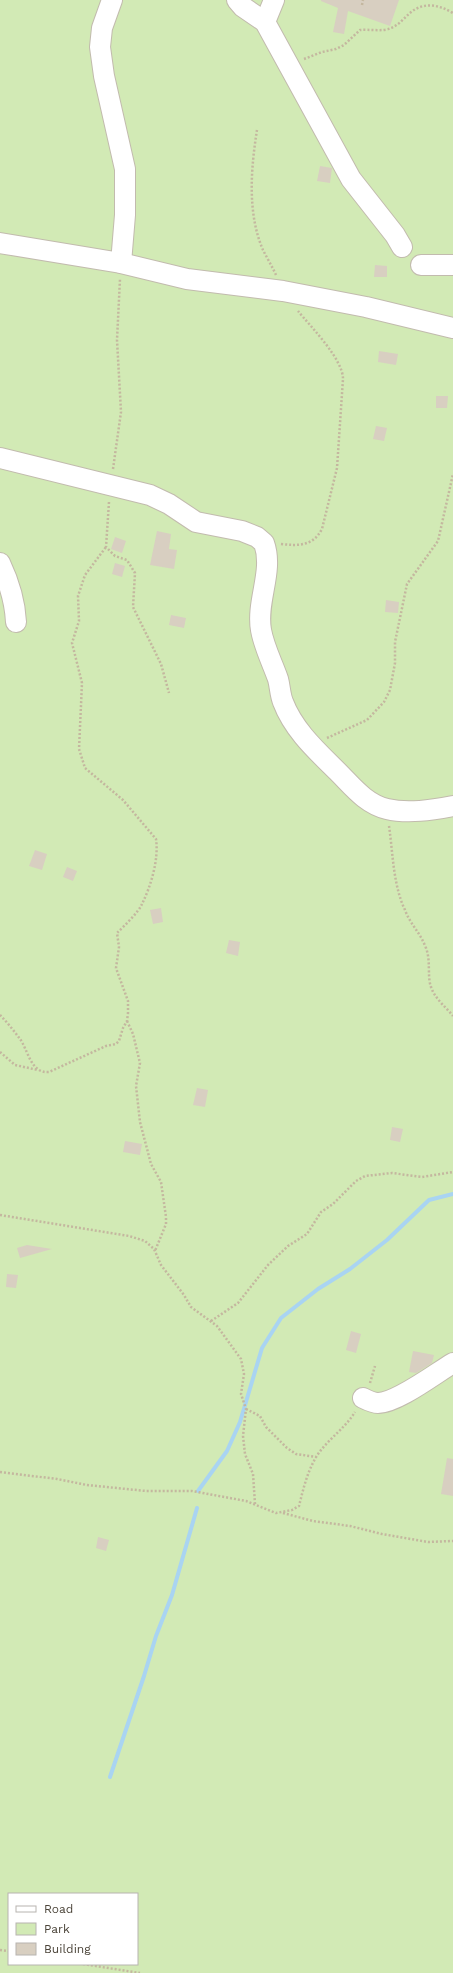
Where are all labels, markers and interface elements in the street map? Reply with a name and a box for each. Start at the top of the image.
legend [8,1893,138,1965]
text: Road [44,1902,73,1916]
text: Park [44,1922,70,1936]
text: Building [44,1942,91,1956]

